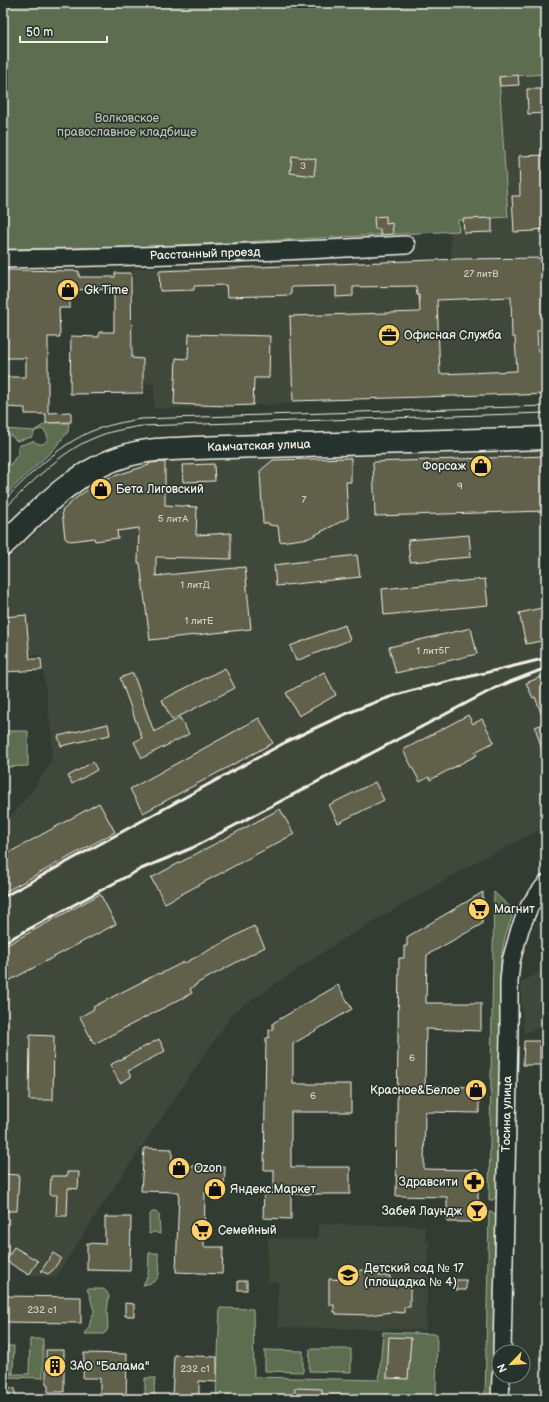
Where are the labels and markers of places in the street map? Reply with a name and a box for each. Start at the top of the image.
shop icon: Gk Time [55,277,81,303]
place label: Gk Time [84,283,128,298]
office icon: Офисная Служба [376,322,402,348]
place label: Офисная Служба [404,328,502,343]
shop icon: Форсаж [468,453,494,479]
place label: Форсаж [422,459,467,474]
shop icon: Бета Лиговский [88,476,114,502]
place label: Бета Лиговский [116,482,204,497]
supermarket icon: Магнит [466,896,492,922]
place label: Магнит [494,902,535,917]
shop icon: Красное&Белое [463,1077,489,1103]
place label: Красное&Белое [370,1083,460,1098]
shop icon: Ozon [166,1155,192,1181]
place label: Ozon [194,1161,222,1176]
pharmacy icon: Здравсити [461,1169,487,1195]
place label: Здравсити [399,1175,458,1190]
shop icon: Яндекс.Маркет [202,1176,228,1202]
place label: Яндекс.Маркет [230,1182,317,1197]
bar icon: Забей Лаундж [464,1198,490,1224]
place label: Забей Лаундж [382,1204,463,1219]
supermarket icon: Семейный [189,1217,215,1243]
place label: Семейный [218,1223,277,1238]
place label: Детский сад № 17 (площадка № 4) [364,1261,464,1290]
school or university icon: Детский сад № 17 (площадка № 4) [335,1262,361,1288]
building icon: ЗАО "Балама" [42,1353,68,1379]
place label: ЗАО "Балама" [70,1359,149,1374]

